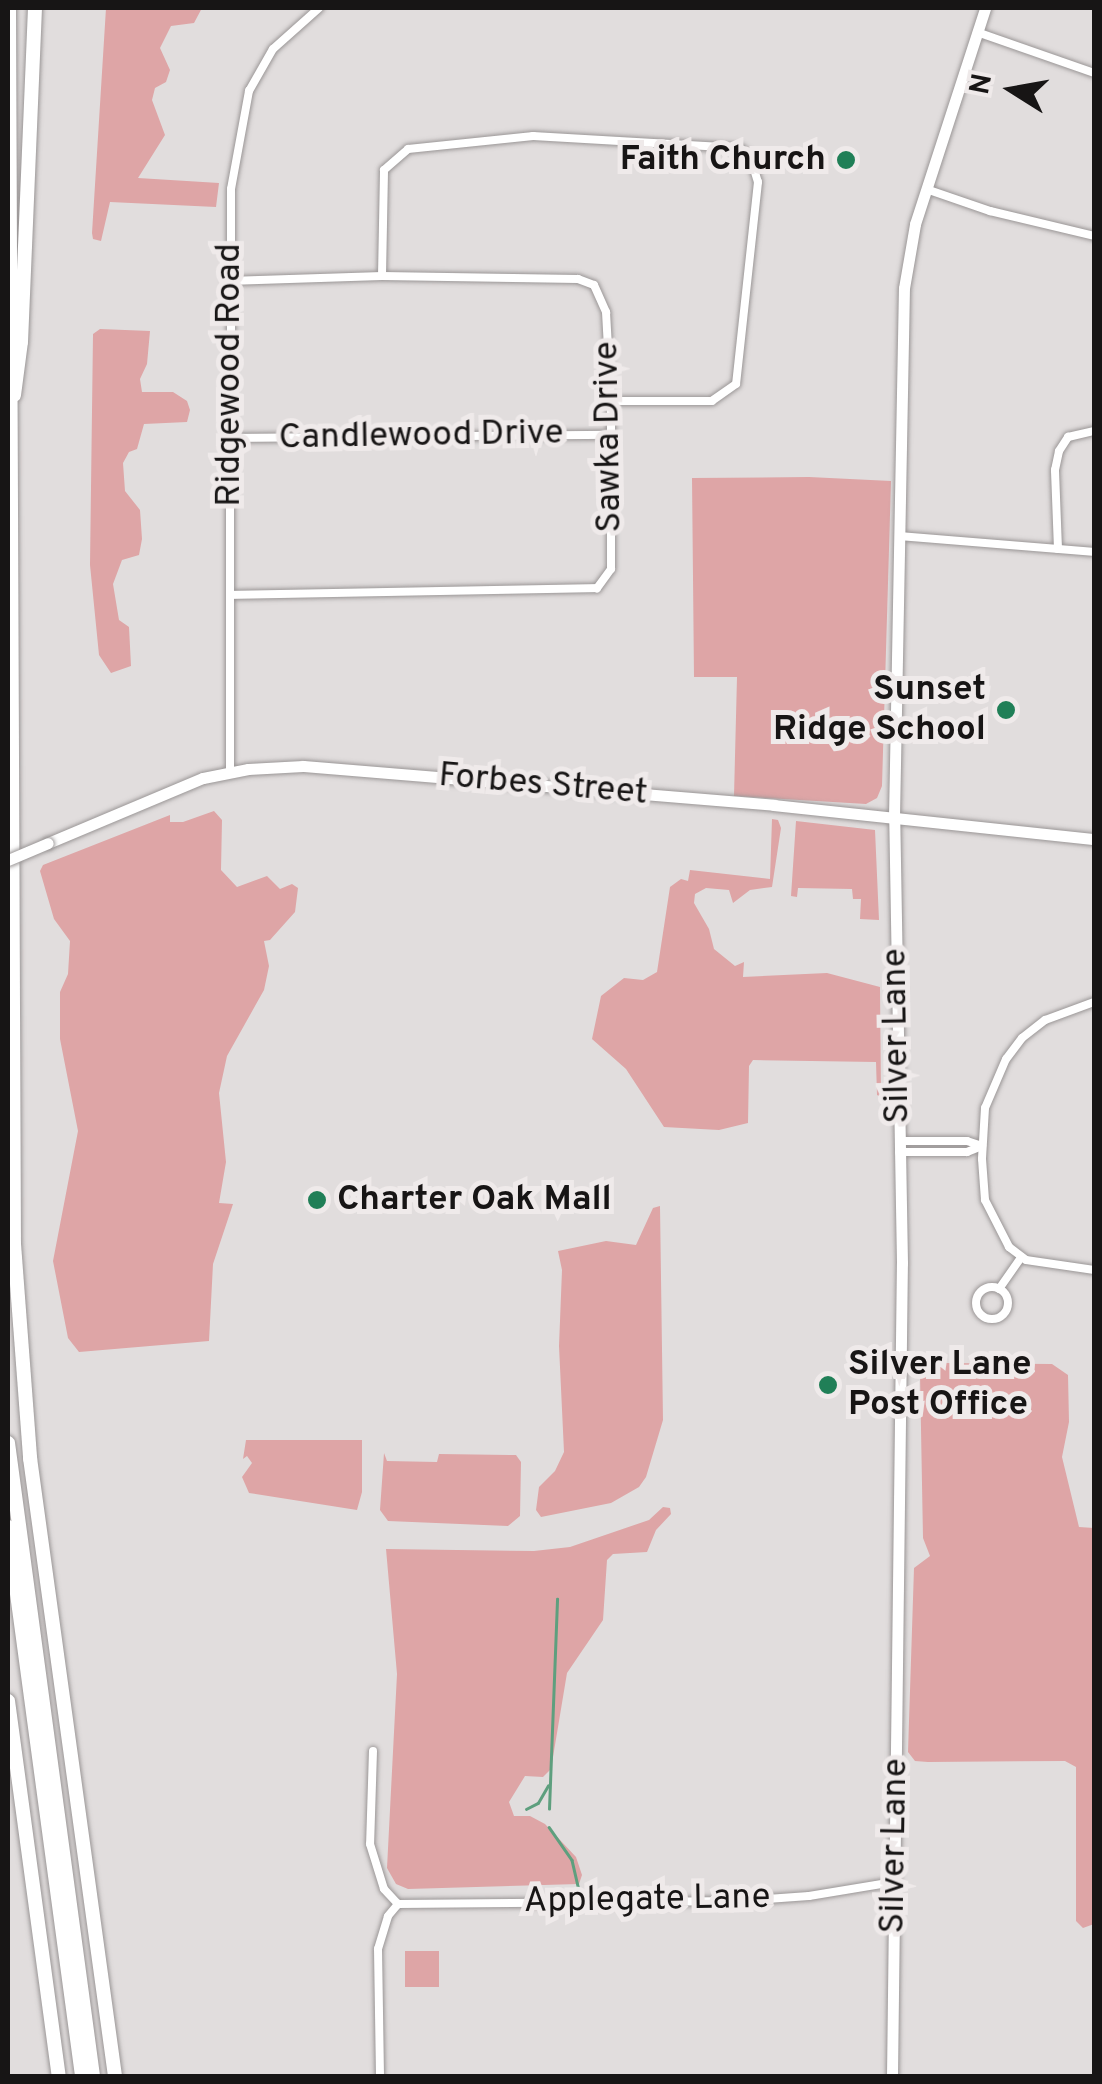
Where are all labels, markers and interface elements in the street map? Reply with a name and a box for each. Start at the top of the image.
north arrow [962,40,1062,140]
text: N [963,71,1002,98]
place label: Faith Church [620,139,826,181]
marker: Faith Church [835,149,857,171]
street label: Ridgewood Road [209,243,251,507]
street label: Sawka Drive [586,341,632,533]
street label: Candlewood Drive [278,413,564,459]
place label: Sunset Ridge School [773,669,986,751]
marker: Sunset Ridge School [995,699,1017,721]
street label: Forbes Street [437,755,649,815]
street label: Silver Lane [874,948,920,1124]
place label: Charter Oak Mall [337,1179,612,1221]
marker: Charter Oak Mall [306,1189,328,1211]
place label: Silver Lane Post Office [848,1344,1031,1426]
marker: Silver Lane Post Office [817,1374,839,1396]
street label: Silver Lane [872,1758,918,1934]
street label: Applegate Lane [523,1877,771,1923]

